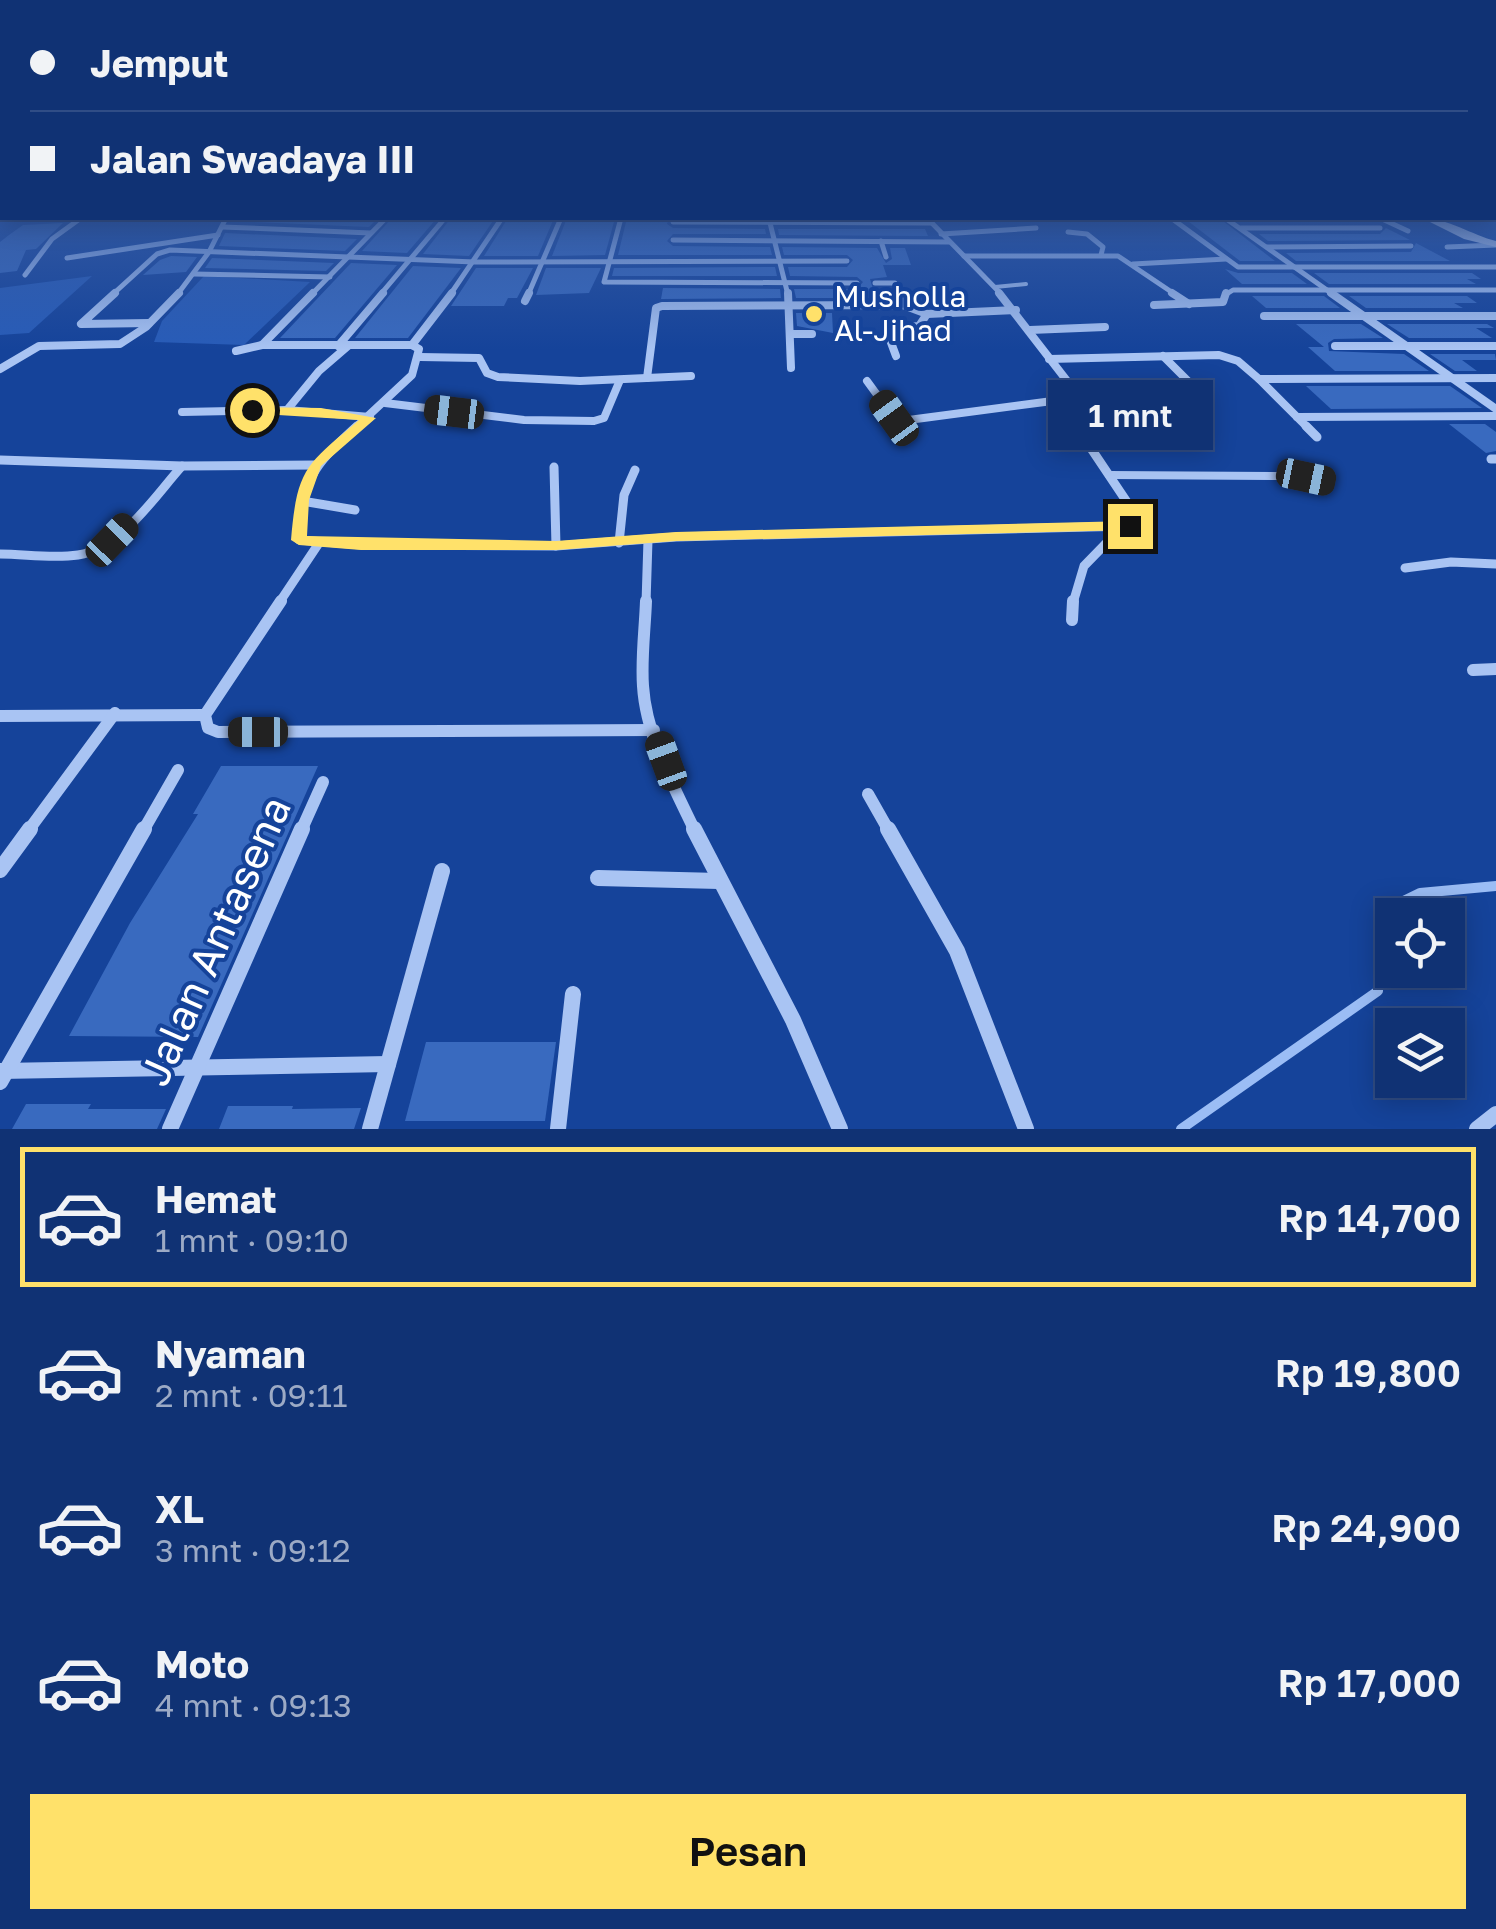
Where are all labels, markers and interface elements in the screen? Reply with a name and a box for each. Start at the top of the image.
text: Jemput [90,40,229,85]
text: Jalan Swadaya III [90,136,415,181]
place label: Musholla Al-Jihad [834,278,966,348]
marker: Musholla Al-Jihad [803,303,825,325]
callout: 1 mnt [1048,381,1212,451]
car [864,385,924,451]
route start [230,388,275,433]
car [422,393,486,431]
text: 1 mnt [1088,396,1173,434]
car [1274,456,1338,498]
route end [1108,504,1153,549]
car [80,508,144,572]
car [228,717,288,747]
car [642,728,690,794]
street label: Jalan Antasena [128,788,300,1093]
map controls [1375,898,1465,1098]
button: locate [1375,898,1465,988]
button: layers [1375,1008,1465,1098]
icon: car [35,1172,125,1262]
text: Hemat [155,1176,277,1221]
text: Rp 14,700 [1278,1195,1461,1240]
text: 1 mnt · 09:10 [155,1221,349,1259]
icon: car [35,1327,125,1417]
text: Nyaman [155,1331,306,1376]
text: Rp 19,800 [1275,1350,1461,1395]
text: 2 mnt · 09:11 [155,1376,347,1414]
icon: car [35,1482,125,1572]
text: XL [155,1486,204,1531]
text: Rp 24,900 [1271,1505,1461,1550]
text: 3 mnt · 09:12 [155,1531,351,1569]
icon: car [35,1637,125,1727]
text: Moto [155,1641,249,1686]
text: Rp 17,000 [1278,1660,1461,1705]
text: 4 mnt · 09:13 [155,1686,352,1724]
button: Pesan [30,1794,1466,1909]

